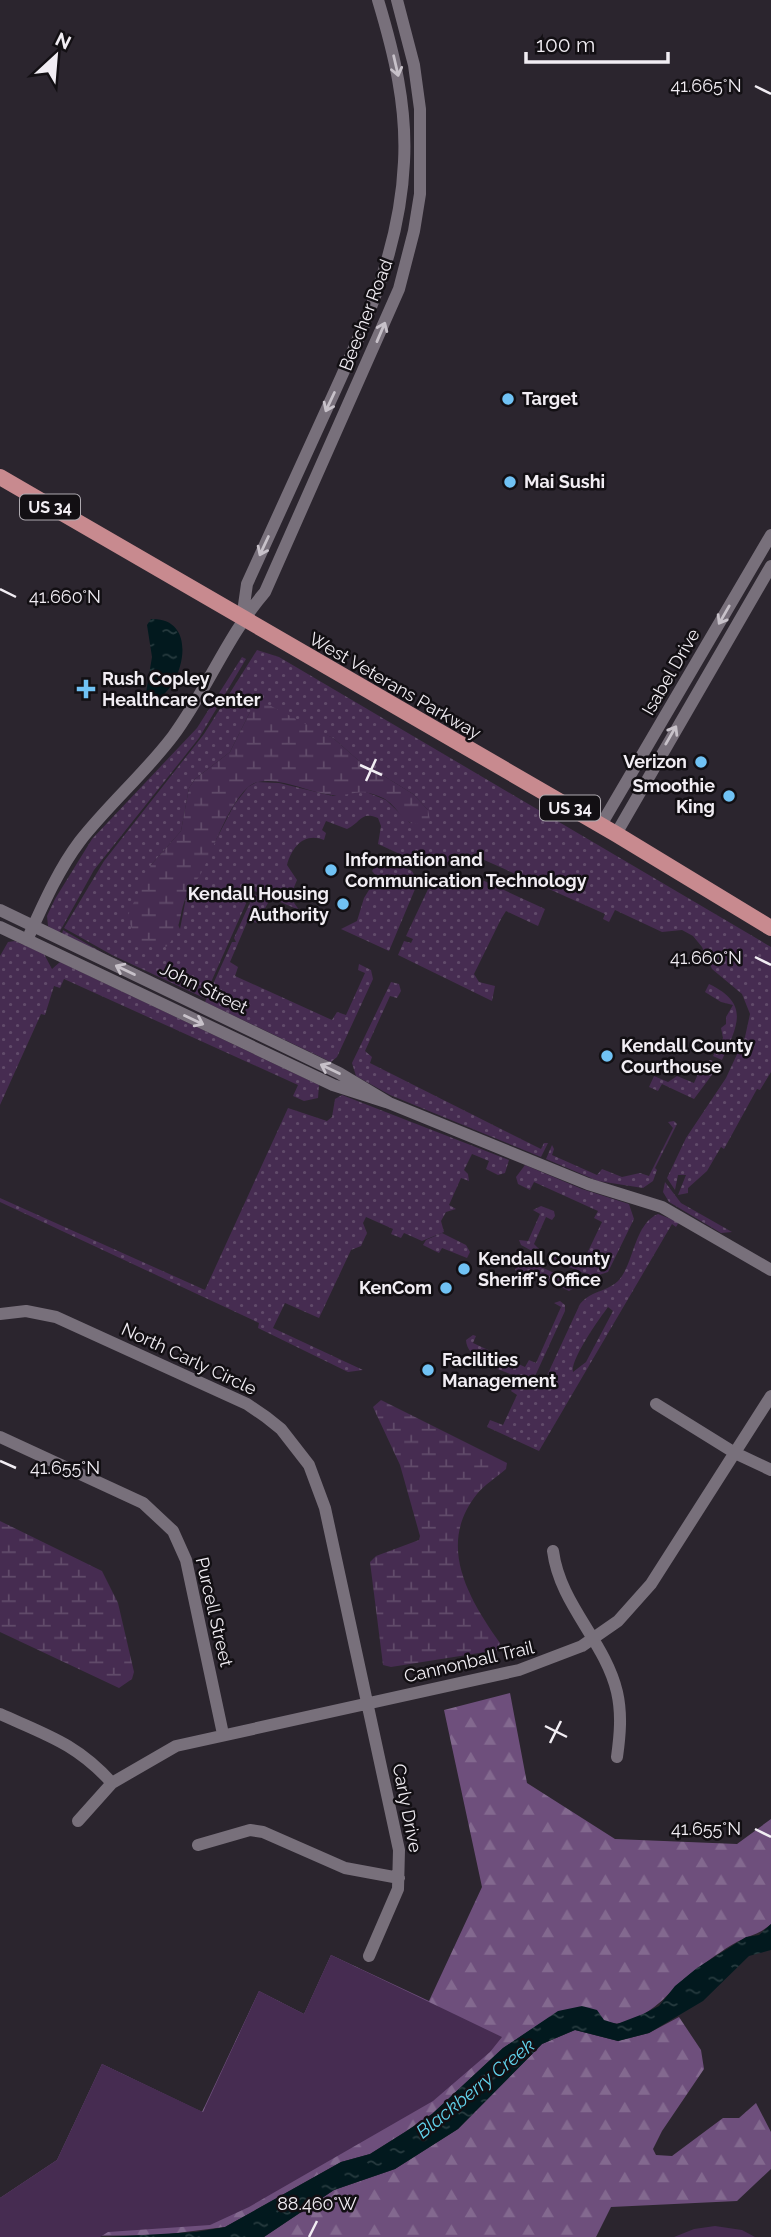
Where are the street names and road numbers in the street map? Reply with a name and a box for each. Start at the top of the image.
street label: Beecher Road [335,256,396,374]
road number: US 34 [20,494,80,520]
street label: Isabel Drive [637,624,704,719]
street label: West Veterans Parkway [305,628,485,744]
road number: US 34 [540,796,600,820]
street label: John Street [157,957,251,1018]
street label: North Carly Circle [118,1318,260,1399]
street label: Purcell Street [192,1555,237,1669]
street label: Cannonball Trail [402,1636,536,1687]
street label: Carly Drive [389,1762,426,1854]

